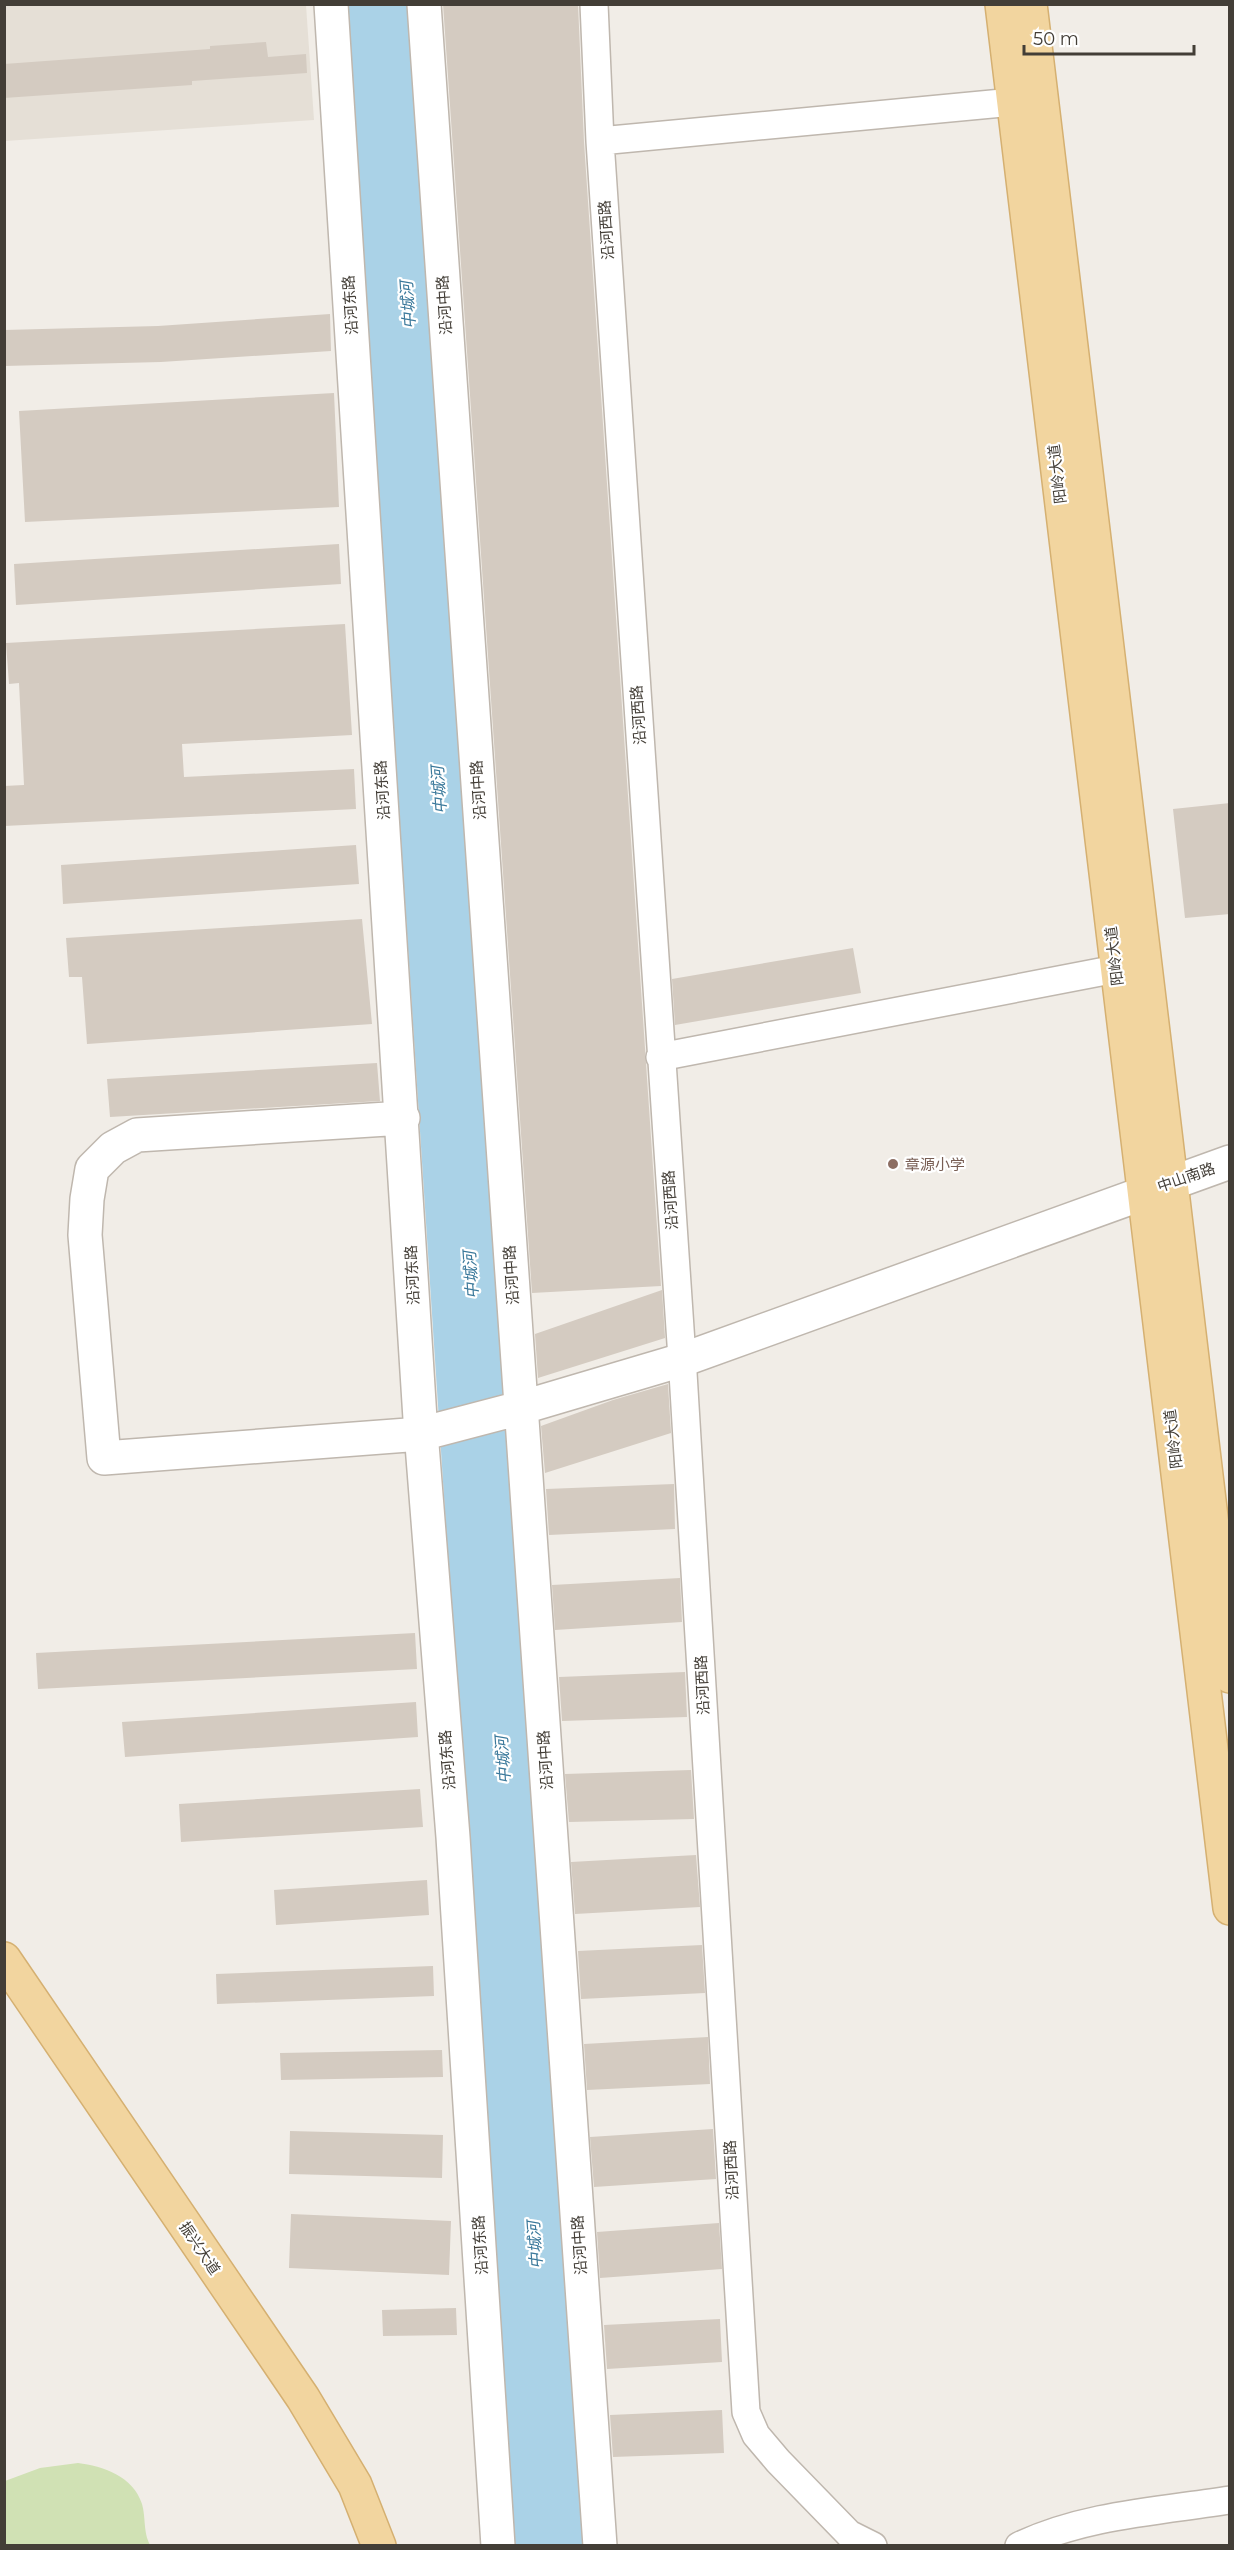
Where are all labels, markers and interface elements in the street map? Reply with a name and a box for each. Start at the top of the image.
scale bar [1024,18,1194,56]
text: 50 m [1033,28,1079,50]
street label: 沿河西路 [594,199,618,261]
street label: 沿河东路 [338,274,362,336]
street label: 沿河中路 [432,274,456,336]
water label: 中城河 [397,277,419,330]
street label: 阳岭大道 [1044,443,1070,505]
street label: 沿河西路 [626,684,650,746]
street label: 沿河东路 [370,759,394,821]
street label: 沿河中路 [466,759,490,821]
water label: 中城河 [428,762,450,815]
street label: 阳岭大道 [1101,925,1127,987]
place label: 章源小学 [905,1155,965,1174]
marker: 章源小学 [886,1157,900,1171]
street label: 中山南路 [1155,1158,1217,1196]
street label: 沿河西路 [658,1169,682,1231]
street label: 沿河中路 [499,1244,523,1306]
street label: 沿河东路 [401,1245,423,1305]
water label: 中城河 [460,1247,482,1300]
street label: 阳岭大道 [1160,1408,1186,1470]
street label: 沿河西路 [691,1655,713,1715]
street label: 沿河东路 [435,1729,459,1791]
street label: 沿河中路 [533,1729,557,1791]
water label: 中城河 [492,1732,514,1785]
street label: 沿河西路 [720,2140,742,2200]
street label: 沿河东路 [468,2214,492,2276]
street label: 沿河中路 [567,2214,591,2276]
water label: 中城河 [524,2217,546,2270]
street label: 振兴大道 [175,2218,225,2278]

